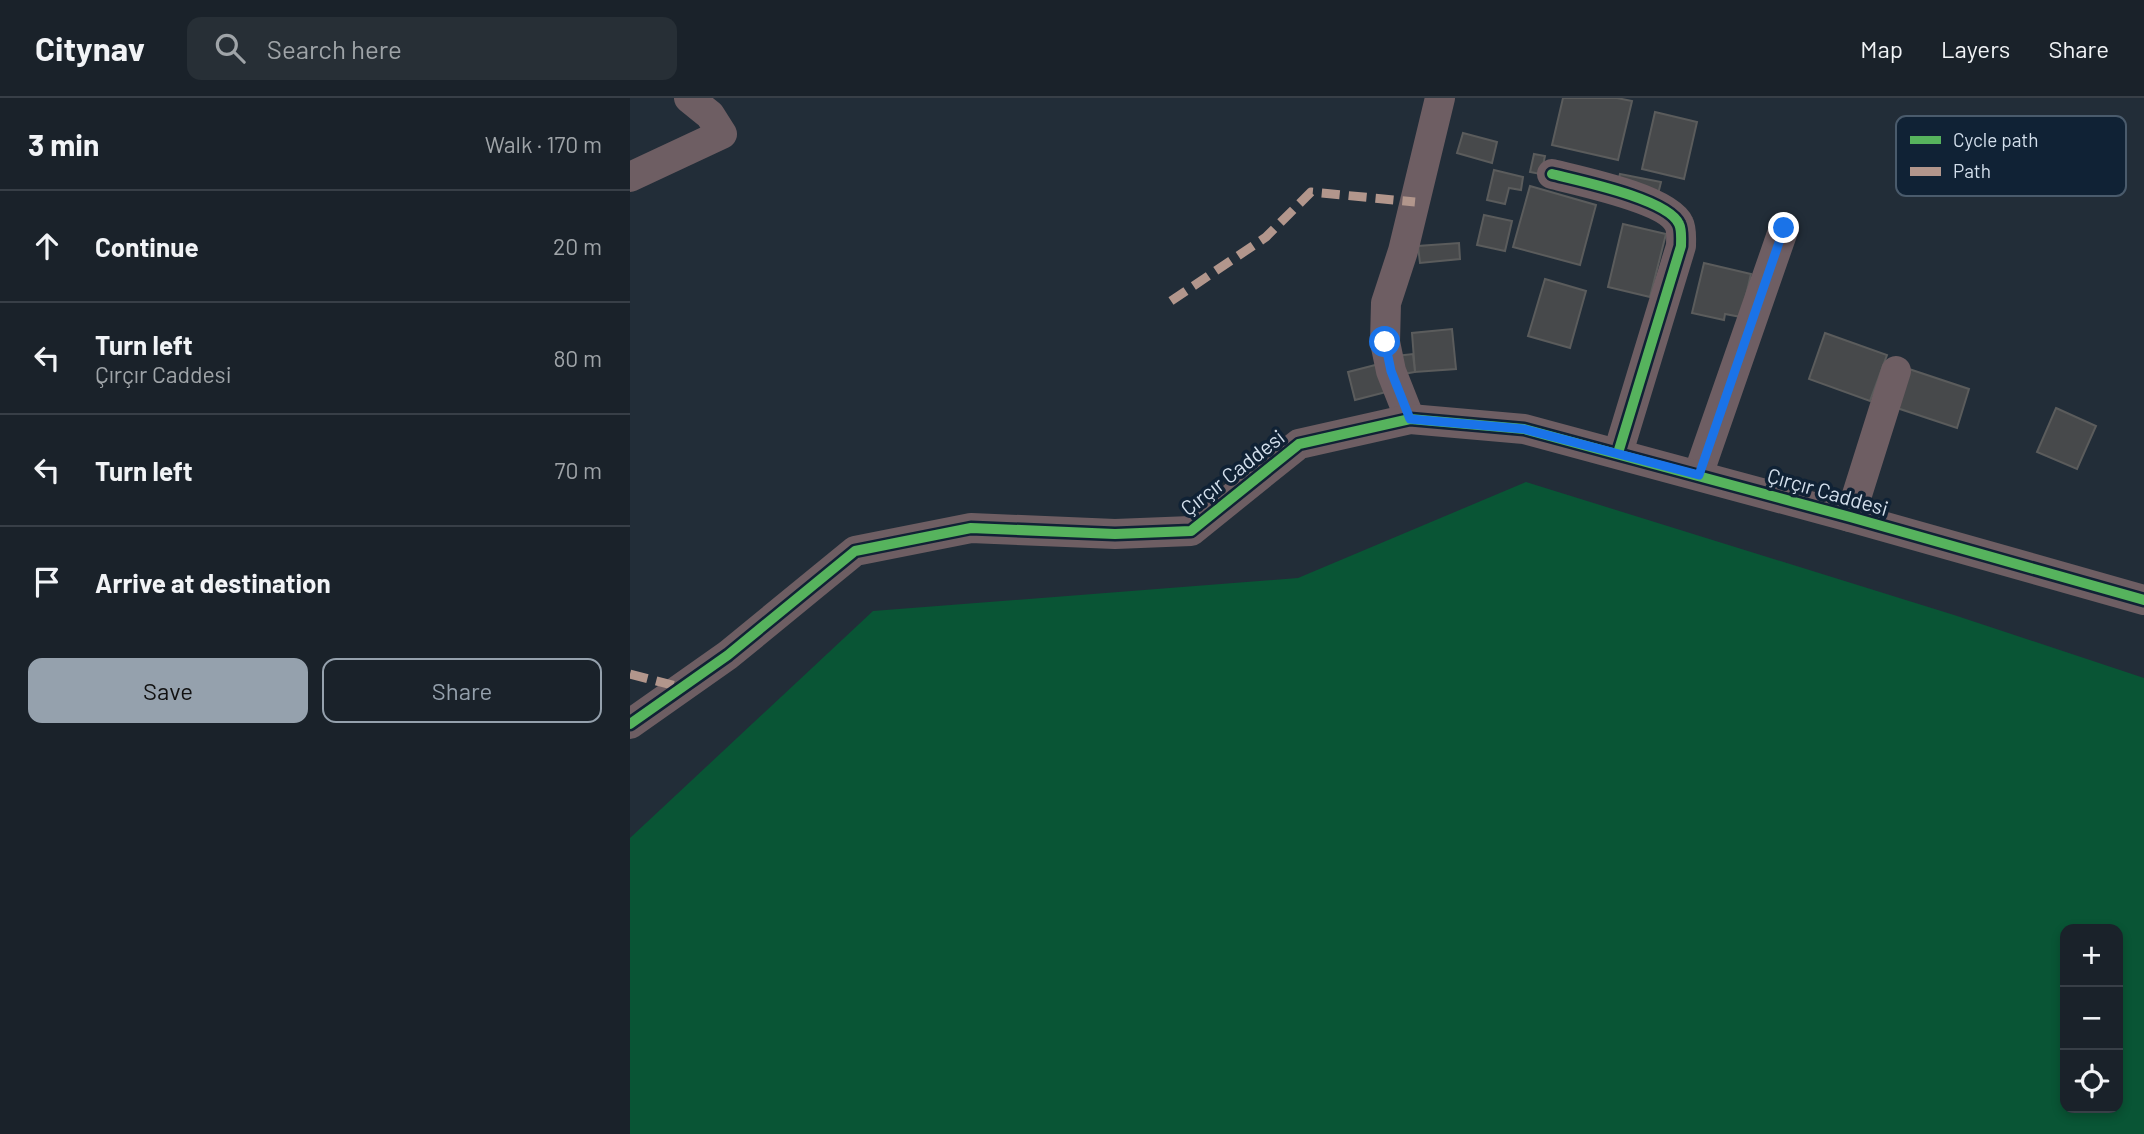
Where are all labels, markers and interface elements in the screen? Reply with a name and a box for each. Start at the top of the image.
search box [187,17,677,80]
text: Citynav [35,28,145,68]
icon: search [211,29,249,67]
text: Search here [267,33,402,64]
text: Map [1860,34,1903,63]
text: Layers [1941,34,2010,63]
text: Share [2048,34,2109,63]
legend [1896,116,2126,196]
text: 3 min [28,126,99,162]
text: Cycle path [1953,128,2038,151]
text: Walk · 170 m [485,130,602,158]
text: Path [1953,159,1991,182]
route end [1768,212,1799,243]
icon: ahead [28,227,66,265]
text: Continue [95,231,199,262]
text: 20 m [553,232,602,260]
route start [1369,326,1400,357]
text: Turn left [95,329,193,360]
icon: left [28,339,66,377]
text: 80 m [553,344,602,372]
text: Çırçır Caddesi [95,360,232,388]
street label: Çırçır Caddesi [1175,424,1289,520]
icon: left [28,451,66,489]
text: Turn left [95,455,193,486]
text: 70 m [555,456,602,484]
street label: Çırçır Caddesi [1765,462,1891,520]
icon: arrive [28,563,66,601]
text: Arrive at destination [95,567,331,598]
button: Save [28,658,308,723]
button: Share [322,658,602,723]
map controls [2060,924,2123,1113]
button: + [2060,924,2123,987]
button: − [2060,987,2123,1050]
button: locate [2060,1050,2123,1113]

